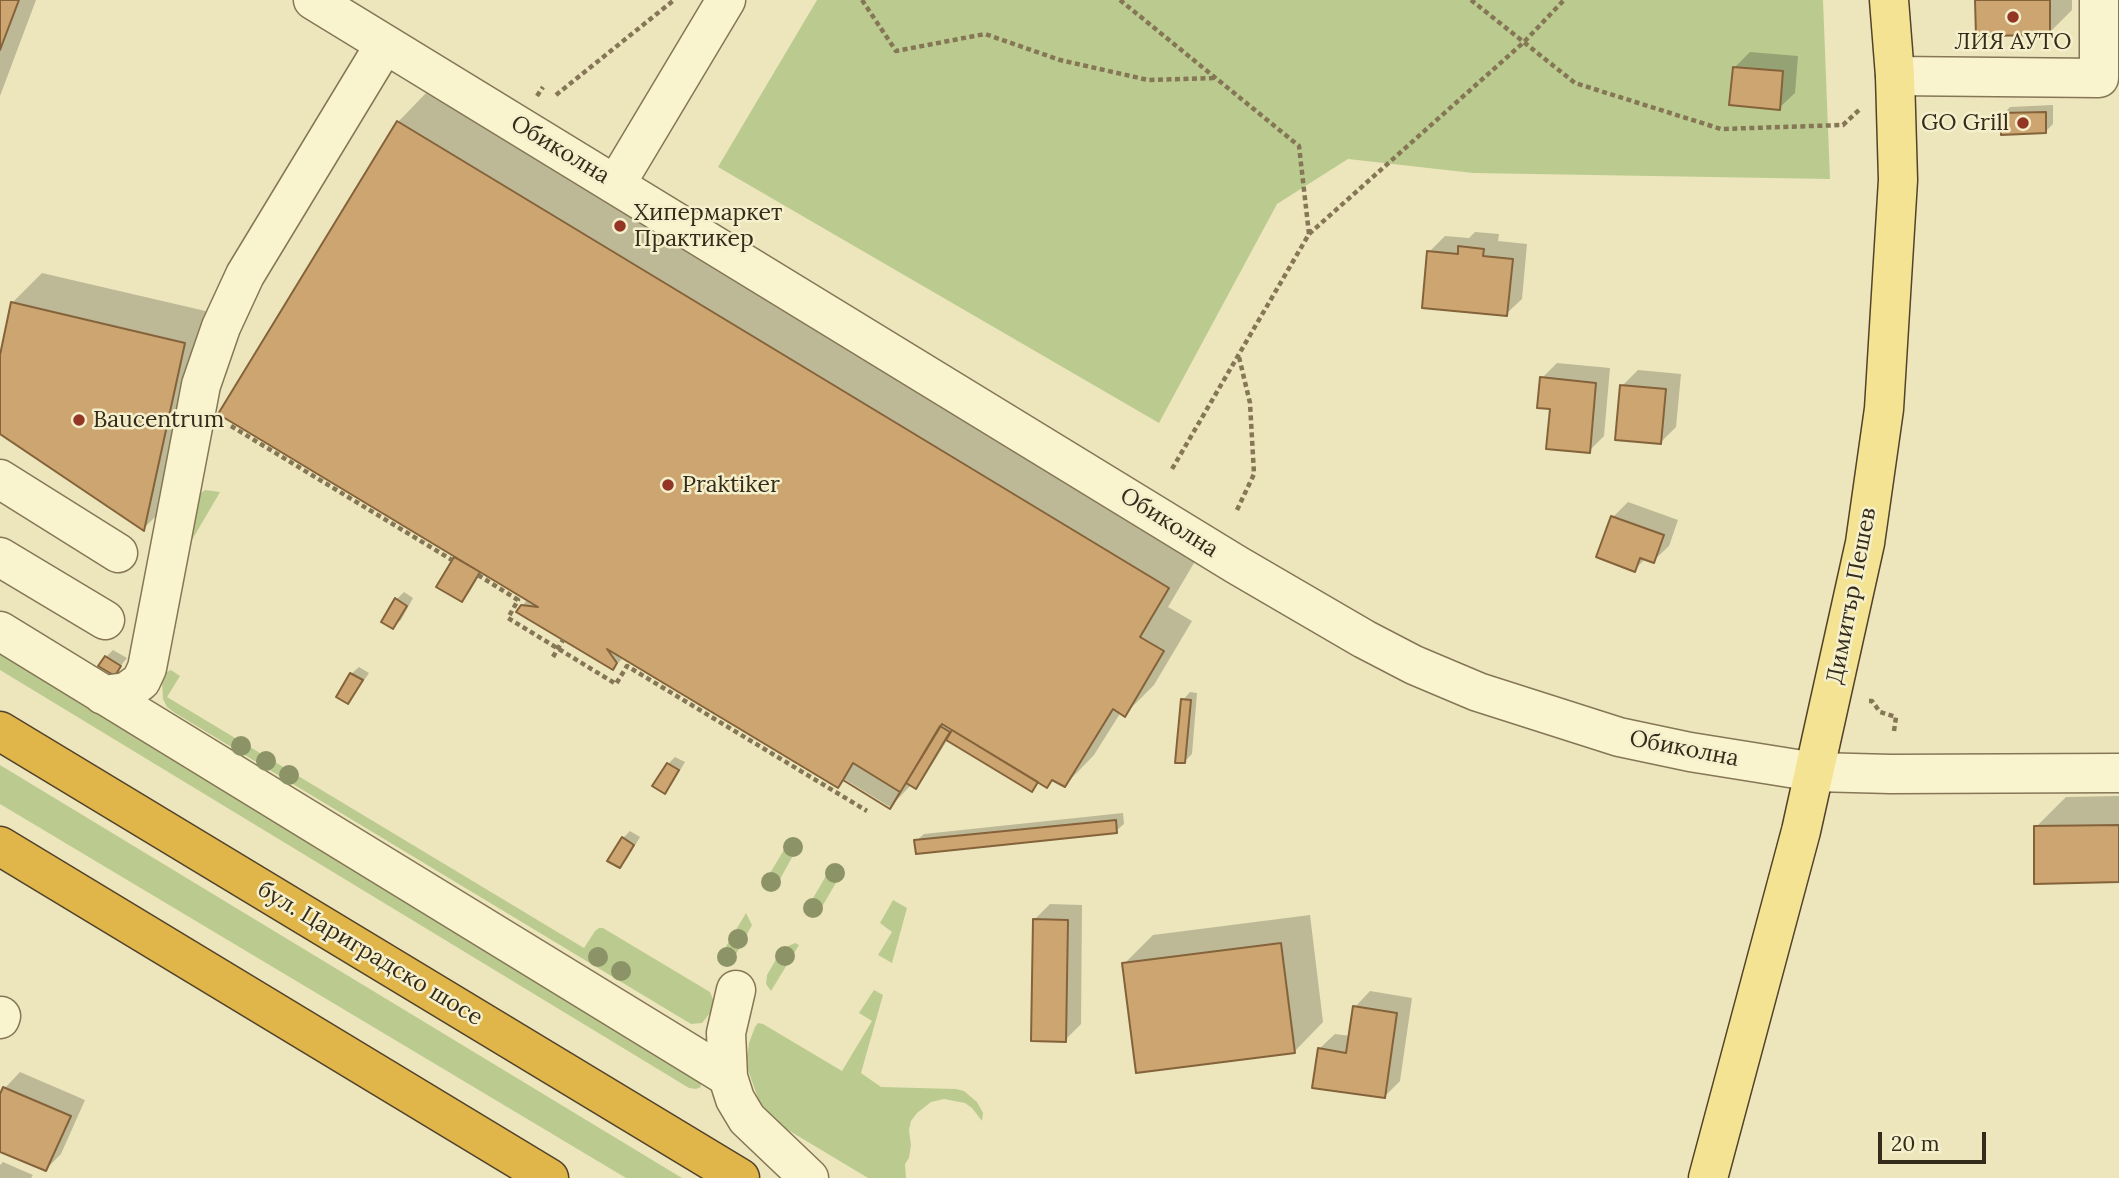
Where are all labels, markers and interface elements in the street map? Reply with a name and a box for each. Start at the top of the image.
marker: ЛИЯ АУТО [2005,9,2021,25]
place label: ЛИЯ АУТО [1954,28,2072,56]
place label: GO Grill [1921,109,2009,137]
street label: Обиколна [505,110,615,190]
marker: GO Grill [2015,115,2031,131]
place label: Хипермаркет Практикер [634,199,782,253]
marker: Хипермаркет Практикер [612,218,628,234]
place label: Baucentrum [93,406,224,434]
marker: Baucentrum [71,412,87,428]
place label: Praktiker [682,471,780,499]
marker: Praktiker [660,477,676,493]
street label: Обиколна [1115,482,1223,564]
street label: Димитър Пешев [1821,505,1883,687]
street label: Обиколна [1627,725,1741,773]
street label: бул. Цариградско шосе [253,876,487,1032]
scale bar [1881,1118,1990,1162]
text: 20 m [1891,1130,1940,1157]

